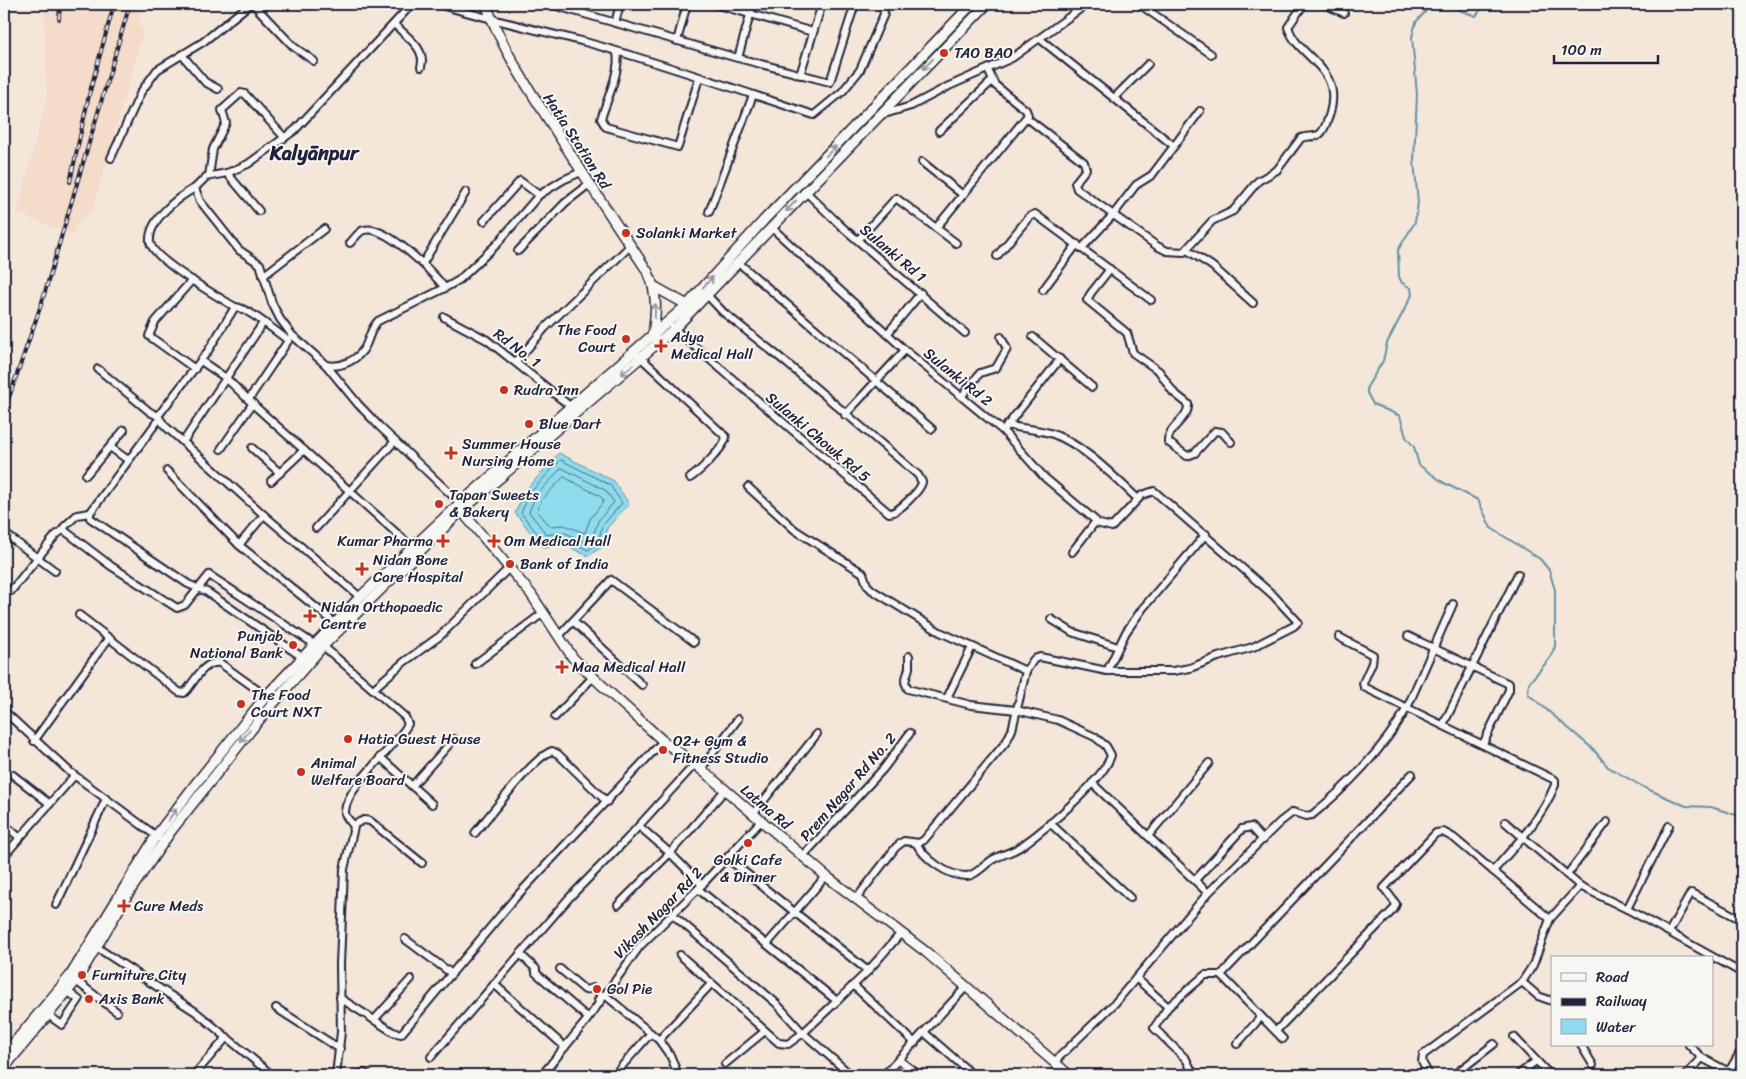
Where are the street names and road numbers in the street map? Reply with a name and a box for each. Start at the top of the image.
street label: Hatia Station Rd [536,88,619,195]
street label: Sulanki Rd 1 [854,217,932,289]
street label: Rd No. 1 [488,321,546,375]
street label: Sulanki Rd 2 [918,341,999,413]
street label: Sulanki Chowk Rd 5 [760,385,876,489]
street label: Prem Nagar Rd No. 2 [793,726,903,847]
street label: Latma Rd [734,777,799,837]
street label: Vikash Nagar Rd 2 [607,861,709,965]

